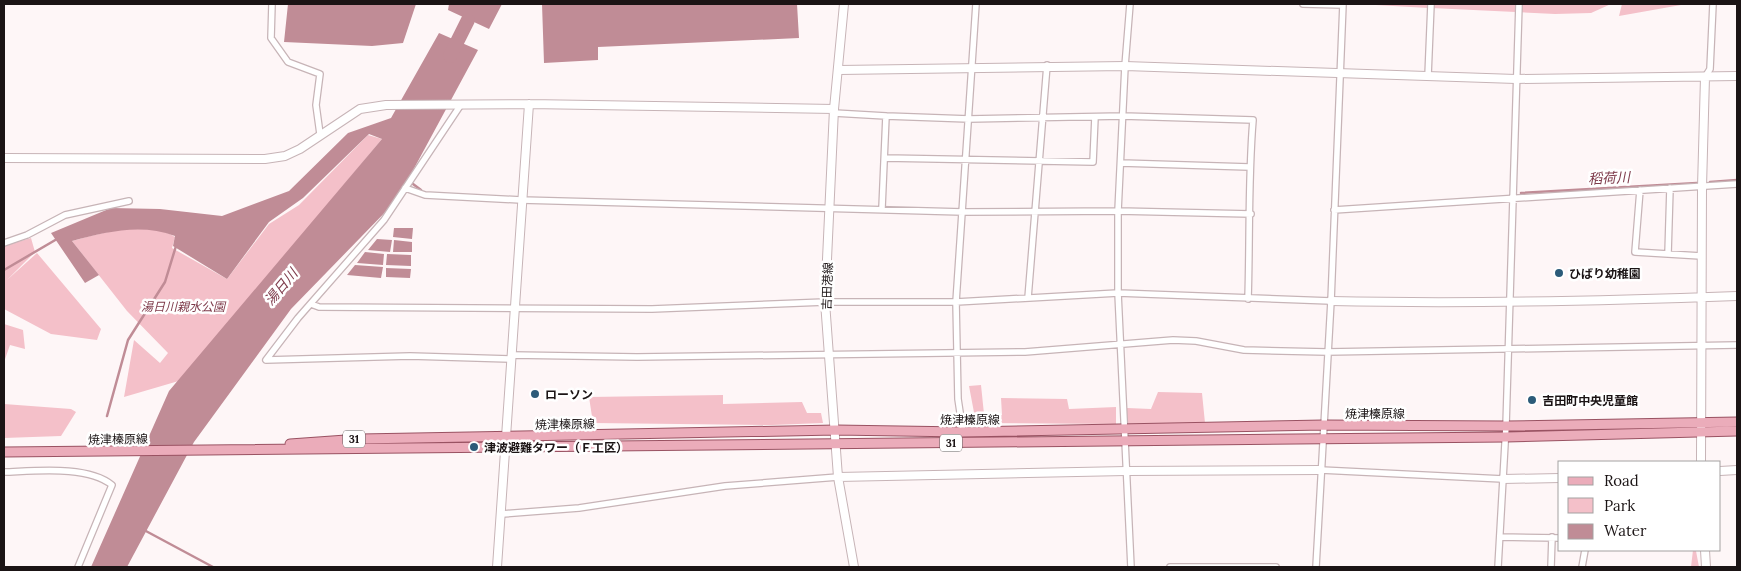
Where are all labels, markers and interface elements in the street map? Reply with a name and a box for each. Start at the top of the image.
water label: 稻荷川 [1588,168,1632,188]
street label: 吉田港線 [819,262,835,310]
water label: 湯日川 [261,264,303,309]
place label: ひばり幼稚園 [1569,266,1641,281]
marker: ひばり幼稚園 [1553,267,1565,279]
park label: 湯日川親水公園 [141,299,227,314]
place label: ローソン [545,387,593,402]
marker: ローソン [529,388,541,400]
place label: 吉田町中央児童館 [1542,393,1638,408]
marker: 吉田町中央児童館 [1526,394,1538,406]
street label: 焼津榛原線 [1345,406,1405,421]
street label: 焼津榛原線 [940,412,1000,427]
street label: 焼津榛原線 [535,416,595,432]
road number: 31 [343,430,365,448]
street label: 焼津榛原線 [88,431,148,447]
road number: 31 [940,434,962,452]
place label: 津波避難タワー（Ｆ工区） [484,440,628,455]
marker: 津波避難タワー（Ｆ工区） [468,441,480,453]
legend [1558,461,1721,551]
text: Road [1604,471,1639,490]
text: Park [1604,496,1635,515]
text: Water [1604,521,1647,540]

